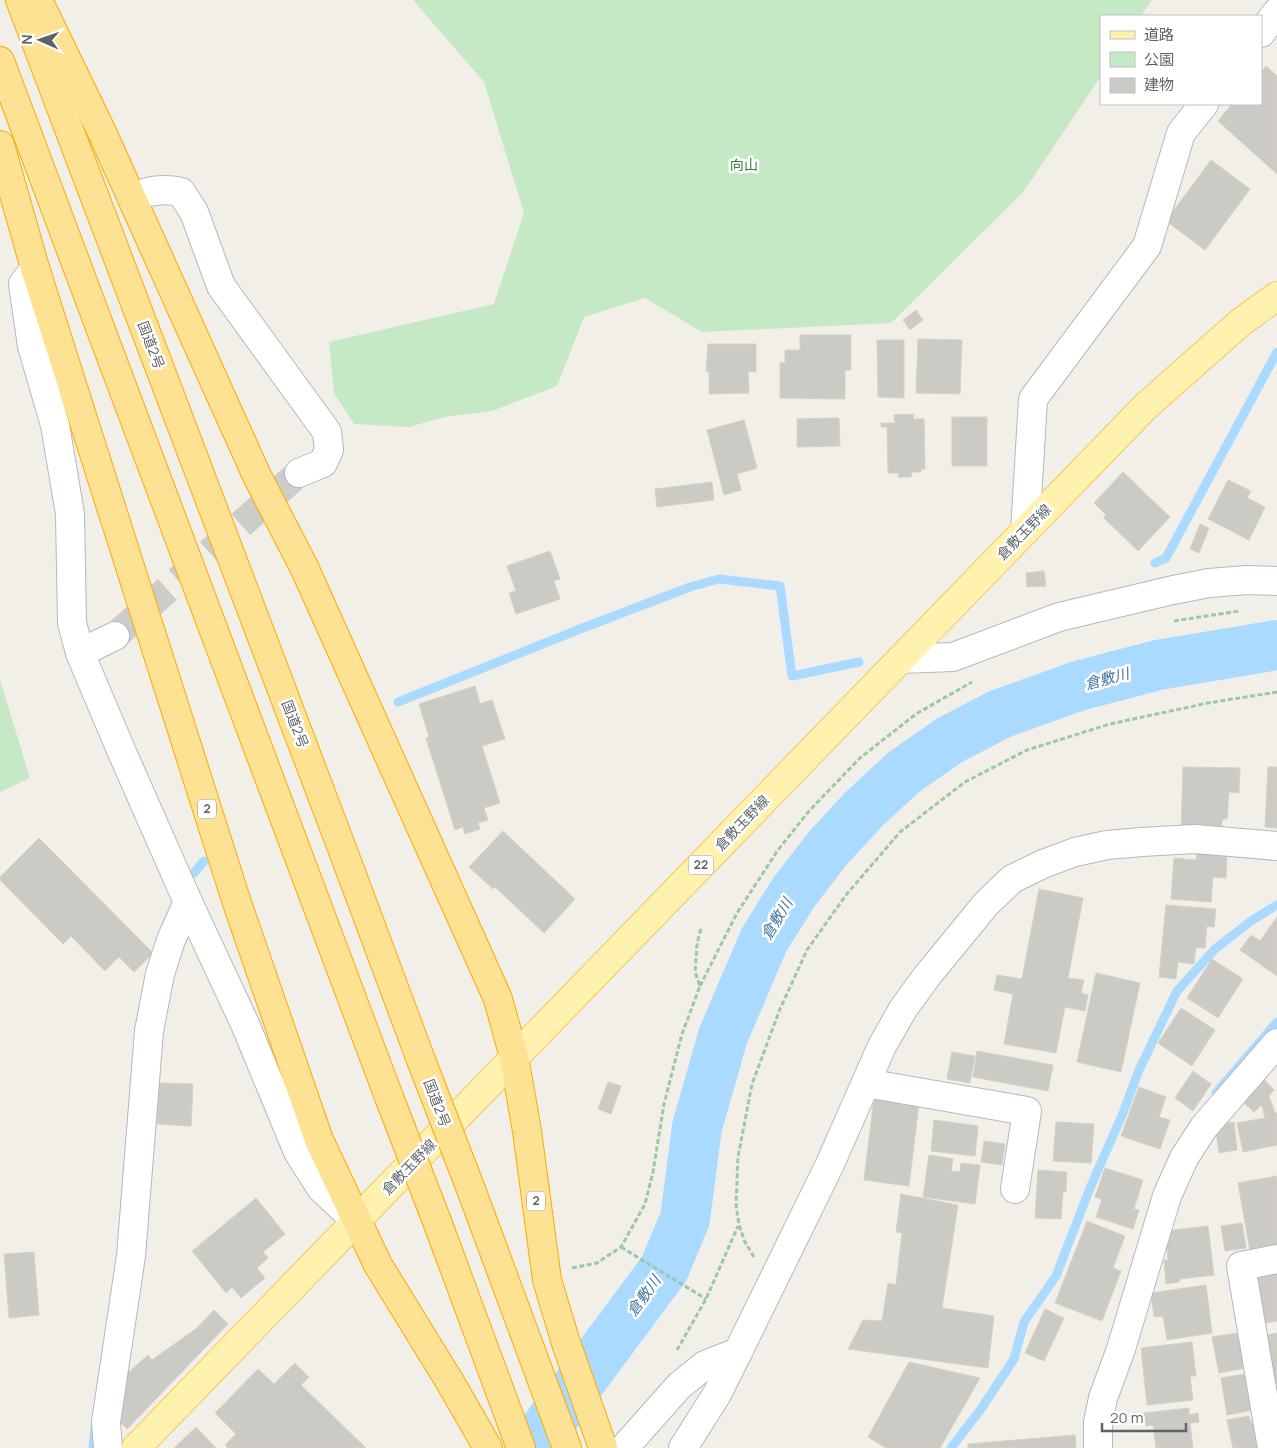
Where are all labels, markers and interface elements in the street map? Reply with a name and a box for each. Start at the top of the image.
north arrow [15,15,65,65]
legend [1100,15,1262,105]
text: 道路 [1144,24,1174,45]
text: N [17,34,36,45]
text: 公園 [1144,49,1174,70]
text: 建物 [1144,74,1174,95]
park label: 向山 [730,155,758,174]
street label: 国道2号 [134,318,169,372]
street label: 倉敷玉野線 [992,500,1055,563]
water label: 倉敷川 [1082,662,1133,694]
street label: 国道2号 [278,697,313,751]
street label: 倉敷玉野線 [710,791,773,854]
road number: 2 [198,800,216,819]
road number: 22 [688,856,714,874]
water label: 倉敷川 [756,892,798,943]
street label: 国道2号 [420,1076,455,1130]
street label: 倉敷玉野線 [377,1135,440,1198]
road number: 2 [527,1192,545,1210]
water label: 倉敷川 [622,1270,666,1320]
scale bar [1102,1400,1186,1432]
text: 20 m [1110,1407,1143,1428]

